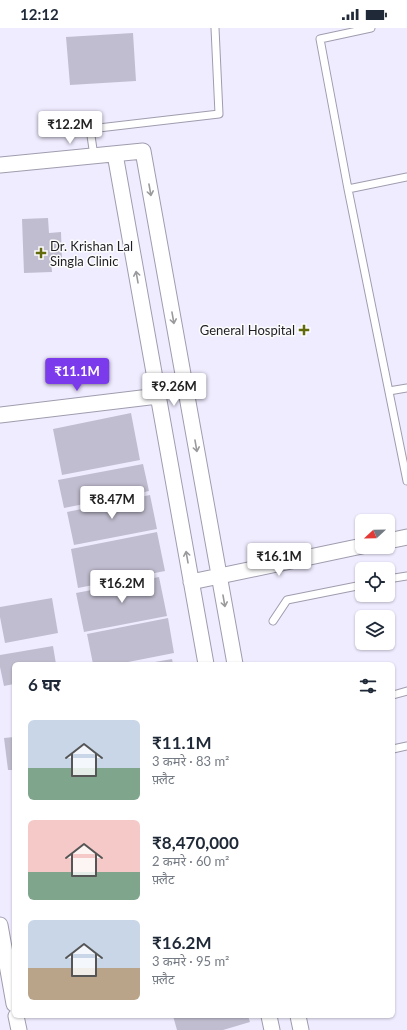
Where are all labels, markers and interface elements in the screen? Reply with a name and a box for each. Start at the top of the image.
text: 12:12 [20,5,59,23]
pin: ₹12.2M [37,111,103,145]
text: ₹12.2M [47,116,93,132]
one-way arrow [147,183,155,196]
place label: Dr. Krishan Lal Singla Clinic [50,238,133,269]
marker: Dr. Krishan Lal Singla Clinic [35,247,47,259]
one-way arrow [133,271,141,284]
one-way arrow [169,311,177,324]
place label: General Hospital [200,322,295,338]
marker: General Hospital [298,324,310,336]
pin: ₹11.1M [44,358,110,392]
text: ₹11.1M [54,363,100,379]
pin: ₹9.26M [141,373,207,407]
text: ₹9.26M [151,378,197,394]
one-way arrow [192,439,200,452]
pin: ₹8.47M [79,486,145,520]
text: ₹8.47M [89,491,135,507]
north arrow [355,514,395,554]
map controls [355,514,395,650]
pin: ₹16.1M [246,543,312,577]
text: ₹16.1M [256,548,302,564]
one-way arrow [183,551,191,564]
button: locate [355,562,395,602]
pin: ₹16.2M [89,570,155,604]
text: ₹16.2M [99,575,145,591]
one-way arrow [220,594,228,607]
button: layers [355,610,395,650]
text: 6 घर [28,674,61,695]
icon: filters [357,675,379,697]
text: ₹11.1M [152,732,212,753]
icon: home [60,736,108,784]
text: 3 कमरे · 83 m² [152,753,229,769]
text: फ़्लैट [152,771,175,787]
text: ₹8,470,000 [152,832,239,853]
icon: home [60,836,108,884]
text: 2 कमरे · 60 m² [152,853,229,869]
text: फ़्लैट [152,871,175,887]
text: ₹16.2M [152,932,212,953]
icon: home [60,936,108,984]
text: 3 कमरे · 95 m² [152,953,229,969]
text: फ़्लैट [152,971,175,987]

